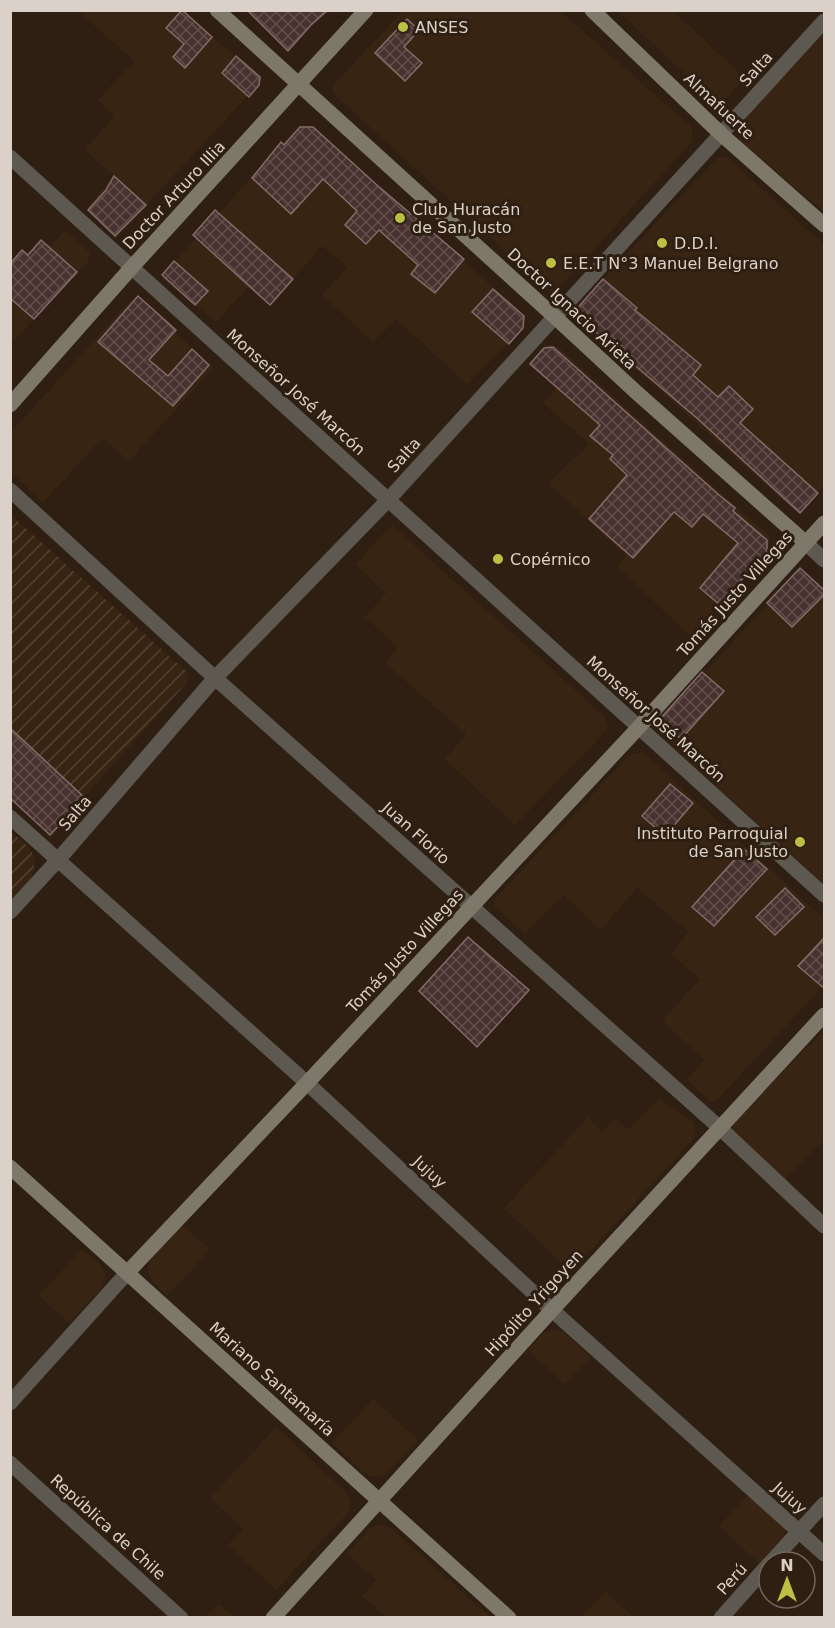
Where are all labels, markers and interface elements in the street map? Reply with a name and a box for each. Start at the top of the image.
place label: ANSES [415,18,468,37]
marker: ANSES [396,20,410,34]
street label: Salta [735,48,777,90]
street label: Almafuerte [680,69,758,143]
street label: Doctor Arturo Illia [119,137,229,253]
place label: Club Huracán de San Justo [412,200,520,237]
marker: Club Huracán de San Justo [393,211,407,225]
place label: D.D.I. [674,234,719,253]
marker: D.D.I. [655,236,669,250]
street label: Doctor Ignacio Arieta [504,244,640,374]
place label: E.E.T N°3 Manuel Belgrano [563,254,778,273]
marker: E.E.T N°3 Manuel Belgrano [544,256,558,270]
street label: Monseñor José Marcón [223,325,369,459]
street label: Salta [383,434,425,476]
street label: Tomás Justo Villegas [673,527,796,661]
place label: Copérnico [510,550,590,569]
marker: Copérnico [491,552,505,566]
street label: Monseñor José Marcón [583,652,729,786]
street label: Salta [55,791,95,835]
street label: Juan Florio [378,797,454,868]
place label: Instituto Parroquial de San Justo [636,824,788,861]
marker: Instituto Parroquial de San Justo [793,835,807,849]
street label: Tomás Justo Villegas [342,885,467,1017]
street label: Jujuy [409,1151,451,1192]
street label: Hipólito Yrigoyen [481,1246,587,1360]
street label: Mariano Santamaría [206,1318,338,1440]
street label: República de Chile [46,1470,170,1584]
street label: Jujuy [768,1477,811,1518]
north arrow [757,1550,817,1610]
text: N [780,1556,794,1575]
street label: Perú [713,1559,751,1599]

